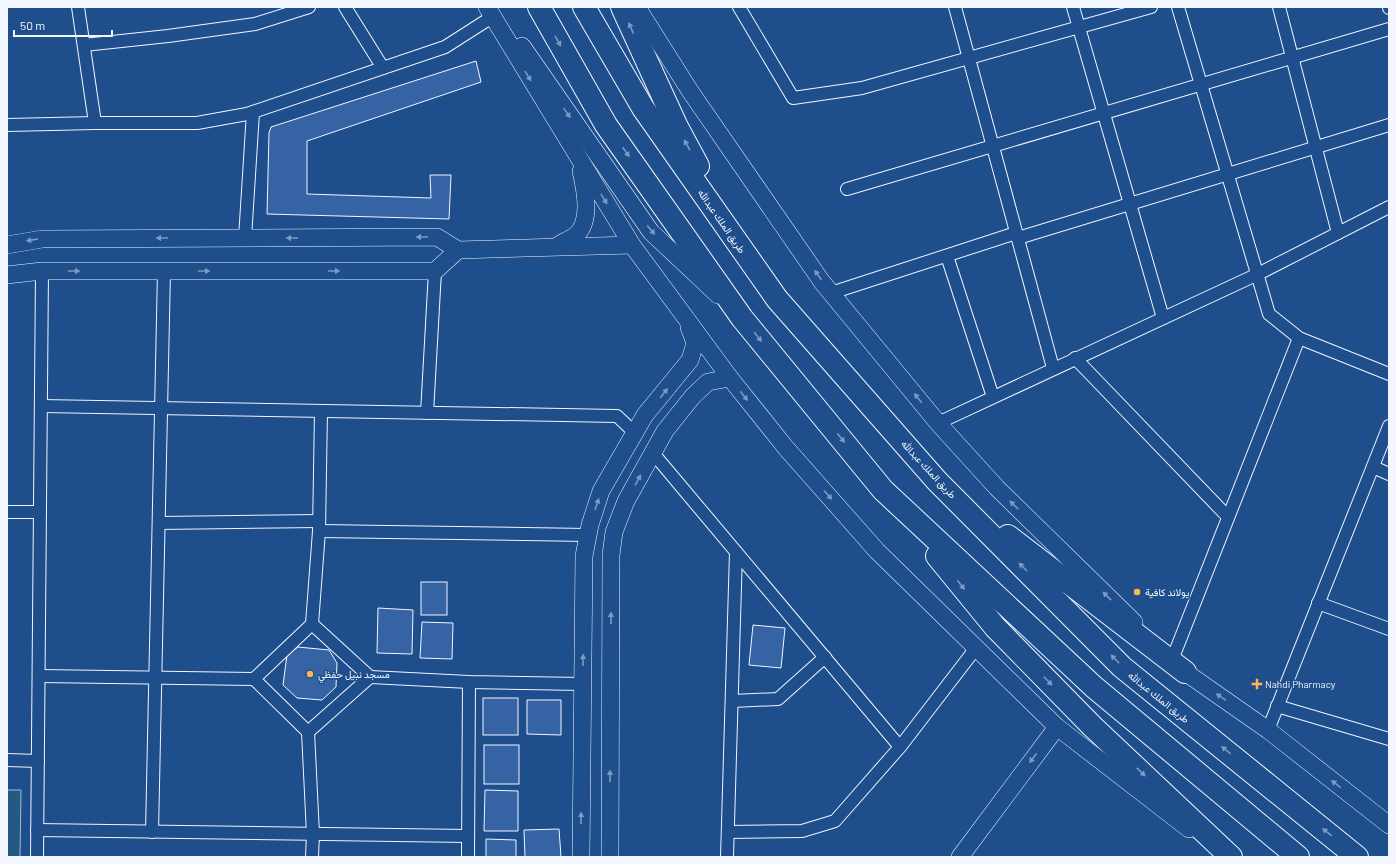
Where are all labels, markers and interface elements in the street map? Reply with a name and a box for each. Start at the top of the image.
scale bar [14,12,112,38]
text: 50 m [20,18,45,32]
one-way arrow [628,22,634,33]
one-way arrow [555,35,562,47]
one-way arrow [525,70,532,82]
one-way arrow [563,108,571,118]
one-way arrow [683,139,690,151]
one-way arrow [622,147,630,157]
street label: طريق الملك عبدالله [695,187,749,256]
one-way arrow [600,193,607,205]
one-way arrow [647,225,656,236]
one-way arrow [415,234,428,240]
one-way arrow [155,235,168,241]
one-way arrow [285,235,298,241]
one-way arrow [26,237,39,243]
one-way arrow [68,268,81,274]
one-way arrow [198,268,211,274]
one-way arrow [328,268,341,274]
one-way arrow [814,270,822,281]
one-way arrow [754,332,763,343]
one-way arrow [659,387,668,398]
one-way arrow [740,390,749,401]
one-way arrow [913,392,922,403]
one-way arrow [836,433,845,443]
street label: طريق الملك عبدالله [898,437,959,502]
one-way arrow [635,474,642,486]
one-way arrow [823,490,833,500]
one-way arrow [594,497,600,509]
one-way arrow [1009,500,1019,510]
one-way arrow [1018,562,1028,572]
one-way arrow [957,580,965,590]
place label: يولاند كافية [1145,586,1190,599]
marker: يولاند كافية [1132,587,1142,597]
one-way arrow [1102,591,1112,601]
one-way arrow [608,611,614,624]
one-way arrow [580,653,586,666]
one-way arrow [1110,654,1119,664]
place label: مسجد نبيل حفظي [318,668,390,683]
marker: مسجد نبيل حفظي [305,669,315,679]
street label: طريق الملك عبدالله [1125,669,1192,726]
one-way arrow [1043,676,1053,686]
place label: Nahdi Pharmacy [1265,678,1336,690]
marker: Nahdi Pharmacy [1252,679,1262,689]
one-way arrow [1216,693,1226,701]
one-way arrow [1220,746,1231,755]
one-way arrow [1030,753,1038,763]
one-way arrow [1136,767,1146,777]
one-way arrow [607,769,613,782]
one-way arrow [1331,780,1342,788]
one-way arrow [578,811,584,824]
one-way arrow [1321,828,1332,837]

